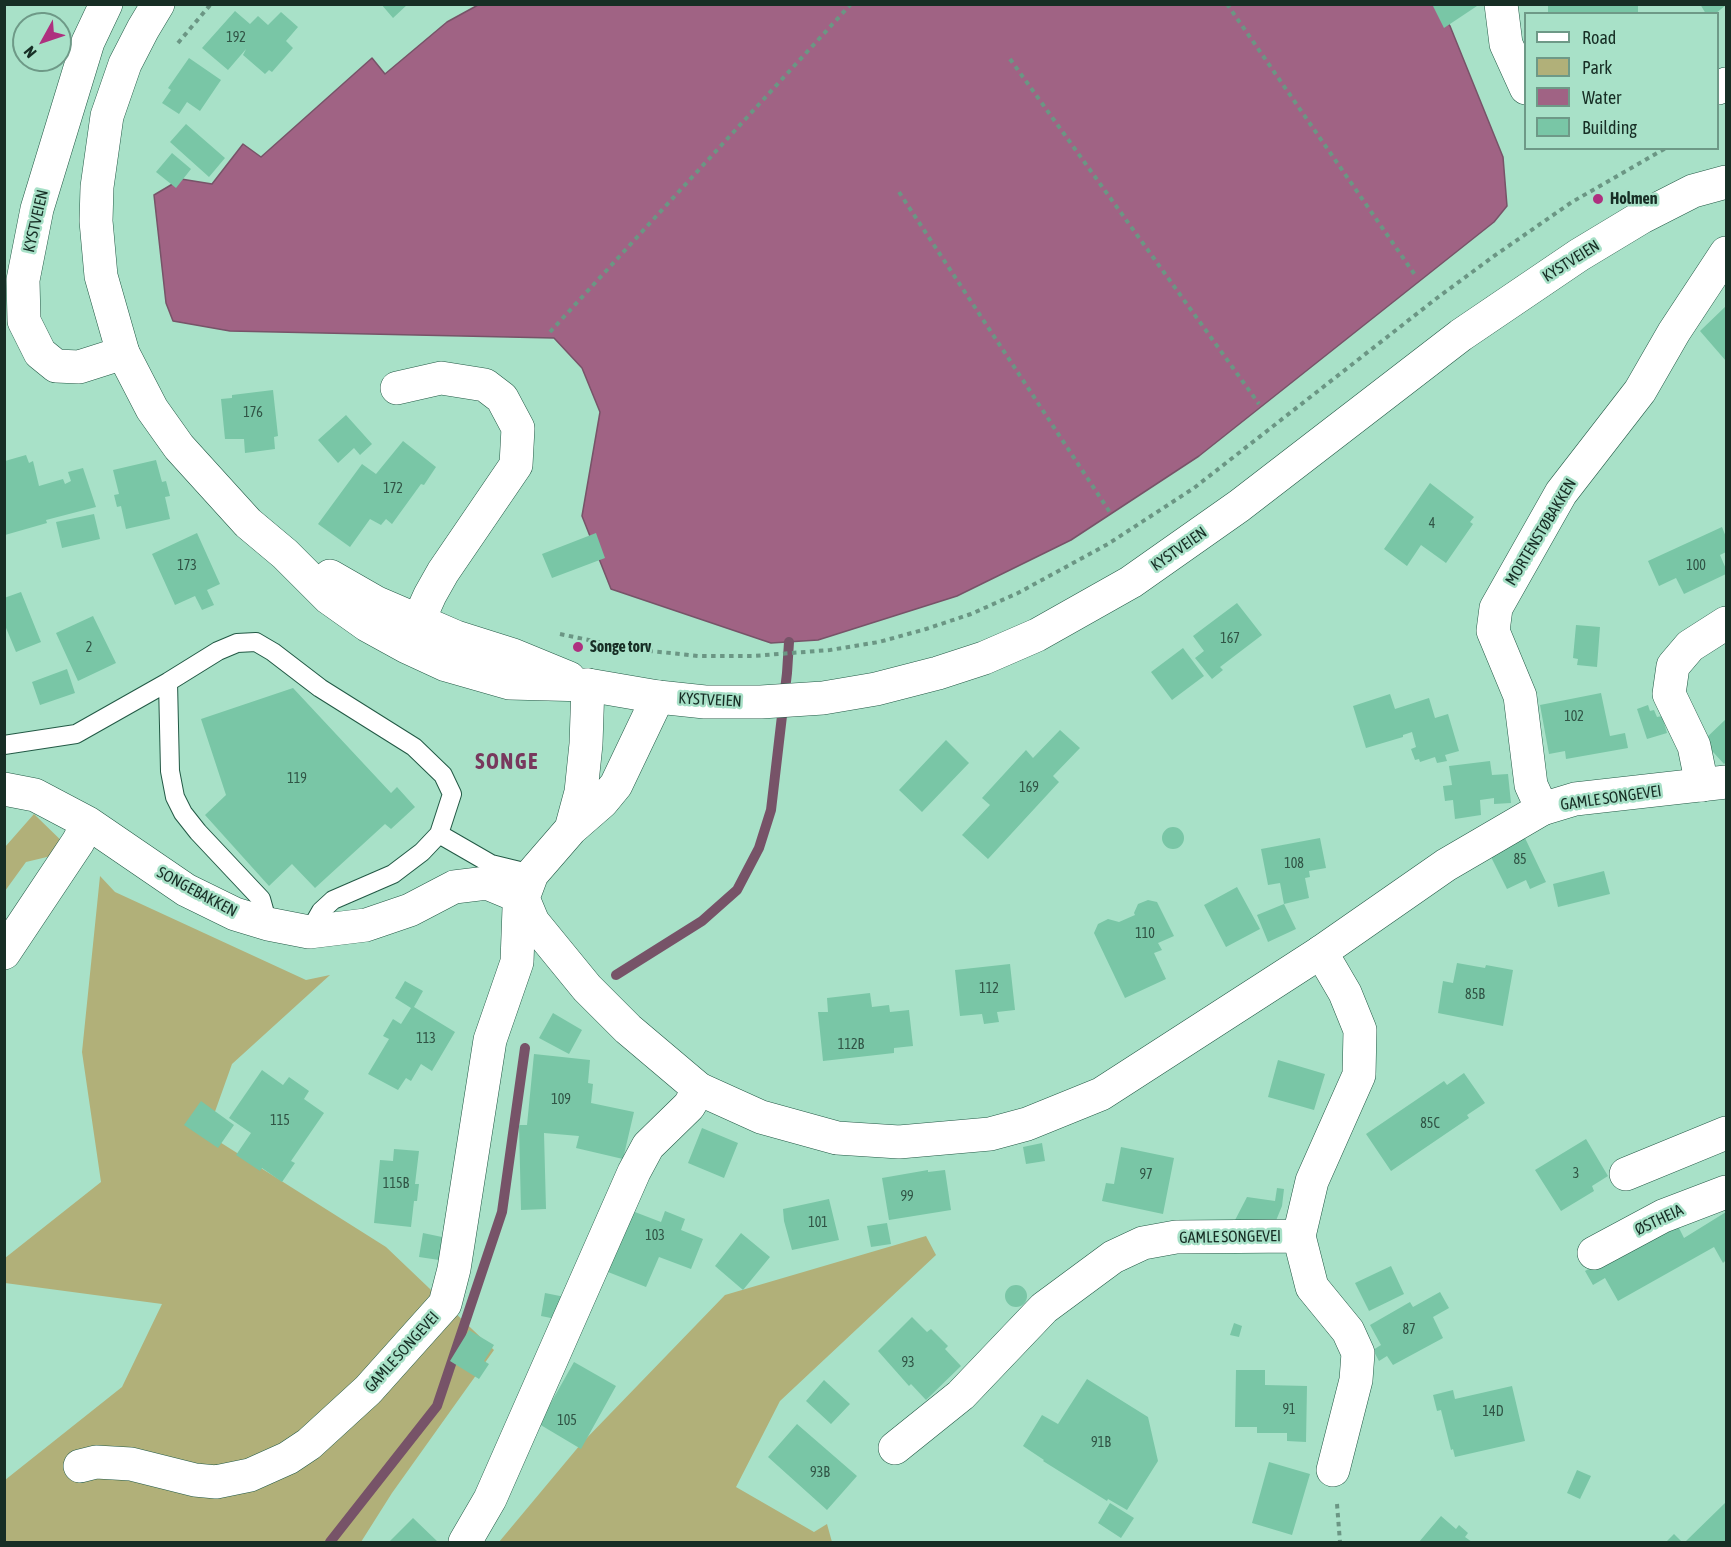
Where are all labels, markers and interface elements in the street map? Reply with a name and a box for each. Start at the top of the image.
north arrow [12,12,72,72]
legend [1524,12,1719,150]
text: Road [1582,27,1616,48]
house number: 192 [226,30,246,46]
text: N [20,43,40,62]
text: Park [1582,57,1612,78]
text: Water [1582,87,1621,108]
text: Building [1582,117,1637,138]
street label: KYSTVEIEN [19,188,53,254]
place label: Holmen [1610,189,1658,209]
marker: Holmen [1591,192,1605,206]
street label: KYSTVEIEN [1539,236,1603,286]
house number: 176 [243,405,263,421]
street label: MORTENSTØBAKKEN [1501,475,1581,589]
house number: 172 [383,481,403,497]
house number: 4 [1429,516,1435,532]
street label: KYSTVEIEN [1147,523,1211,575]
house number: 173 [177,558,197,574]
house number: 100 [1686,558,1706,574]
house number: 167 [1220,631,1240,647]
place label: Songe torv [590,637,651,657]
house number: 2 [86,640,92,656]
marker: Songe torv [571,640,585,654]
street label: KYSTVEIEN [678,689,742,711]
house number: 102 [1564,709,1584,725]
district label: SONGE [475,749,539,775]
house number: 119 [287,771,307,787]
house number: 169 [1019,780,1039,796]
street label: GAMLE SONGEVEI [1559,781,1663,815]
house number: 85 [1513,852,1527,868]
house number: 108 [1284,856,1304,872]
street label: SONGEBAKKEN [154,863,240,921]
house number: 110 [1135,926,1155,942]
house number: 112 [979,981,999,997]
house number: 85B [1465,987,1485,1003]
house number: 113 [416,1031,436,1047]
house number: 112B [838,1037,864,1053]
house number: 109 [551,1092,571,1108]
house number: 115 [270,1113,290,1129]
house number: 85C [1420,1116,1440,1132]
house number: 3 [1573,1166,1579,1182]
house number: 97 [1139,1167,1153,1183]
house number: 115B [383,1176,409,1192]
house number: 99 [900,1189,914,1205]
street label: ØSTHEIA [1632,1200,1686,1240]
house number: 101 [808,1215,828,1231]
street label: GAMLE SONGEVEI [1179,1227,1281,1247]
house number: 103 [645,1228,665,1244]
street label: GAMLE SONGEVEI [361,1308,443,1396]
house number: 87 [1402,1322,1416,1338]
house number: 93 [901,1355,915,1371]
house number: 91 [1282,1402,1296,1418]
house number: 14D [1483,1404,1503,1420]
house number: 105 [557,1413,577,1429]
house number: 91B [1091,1435,1111,1451]
house number: 93B [810,1465,830,1481]

